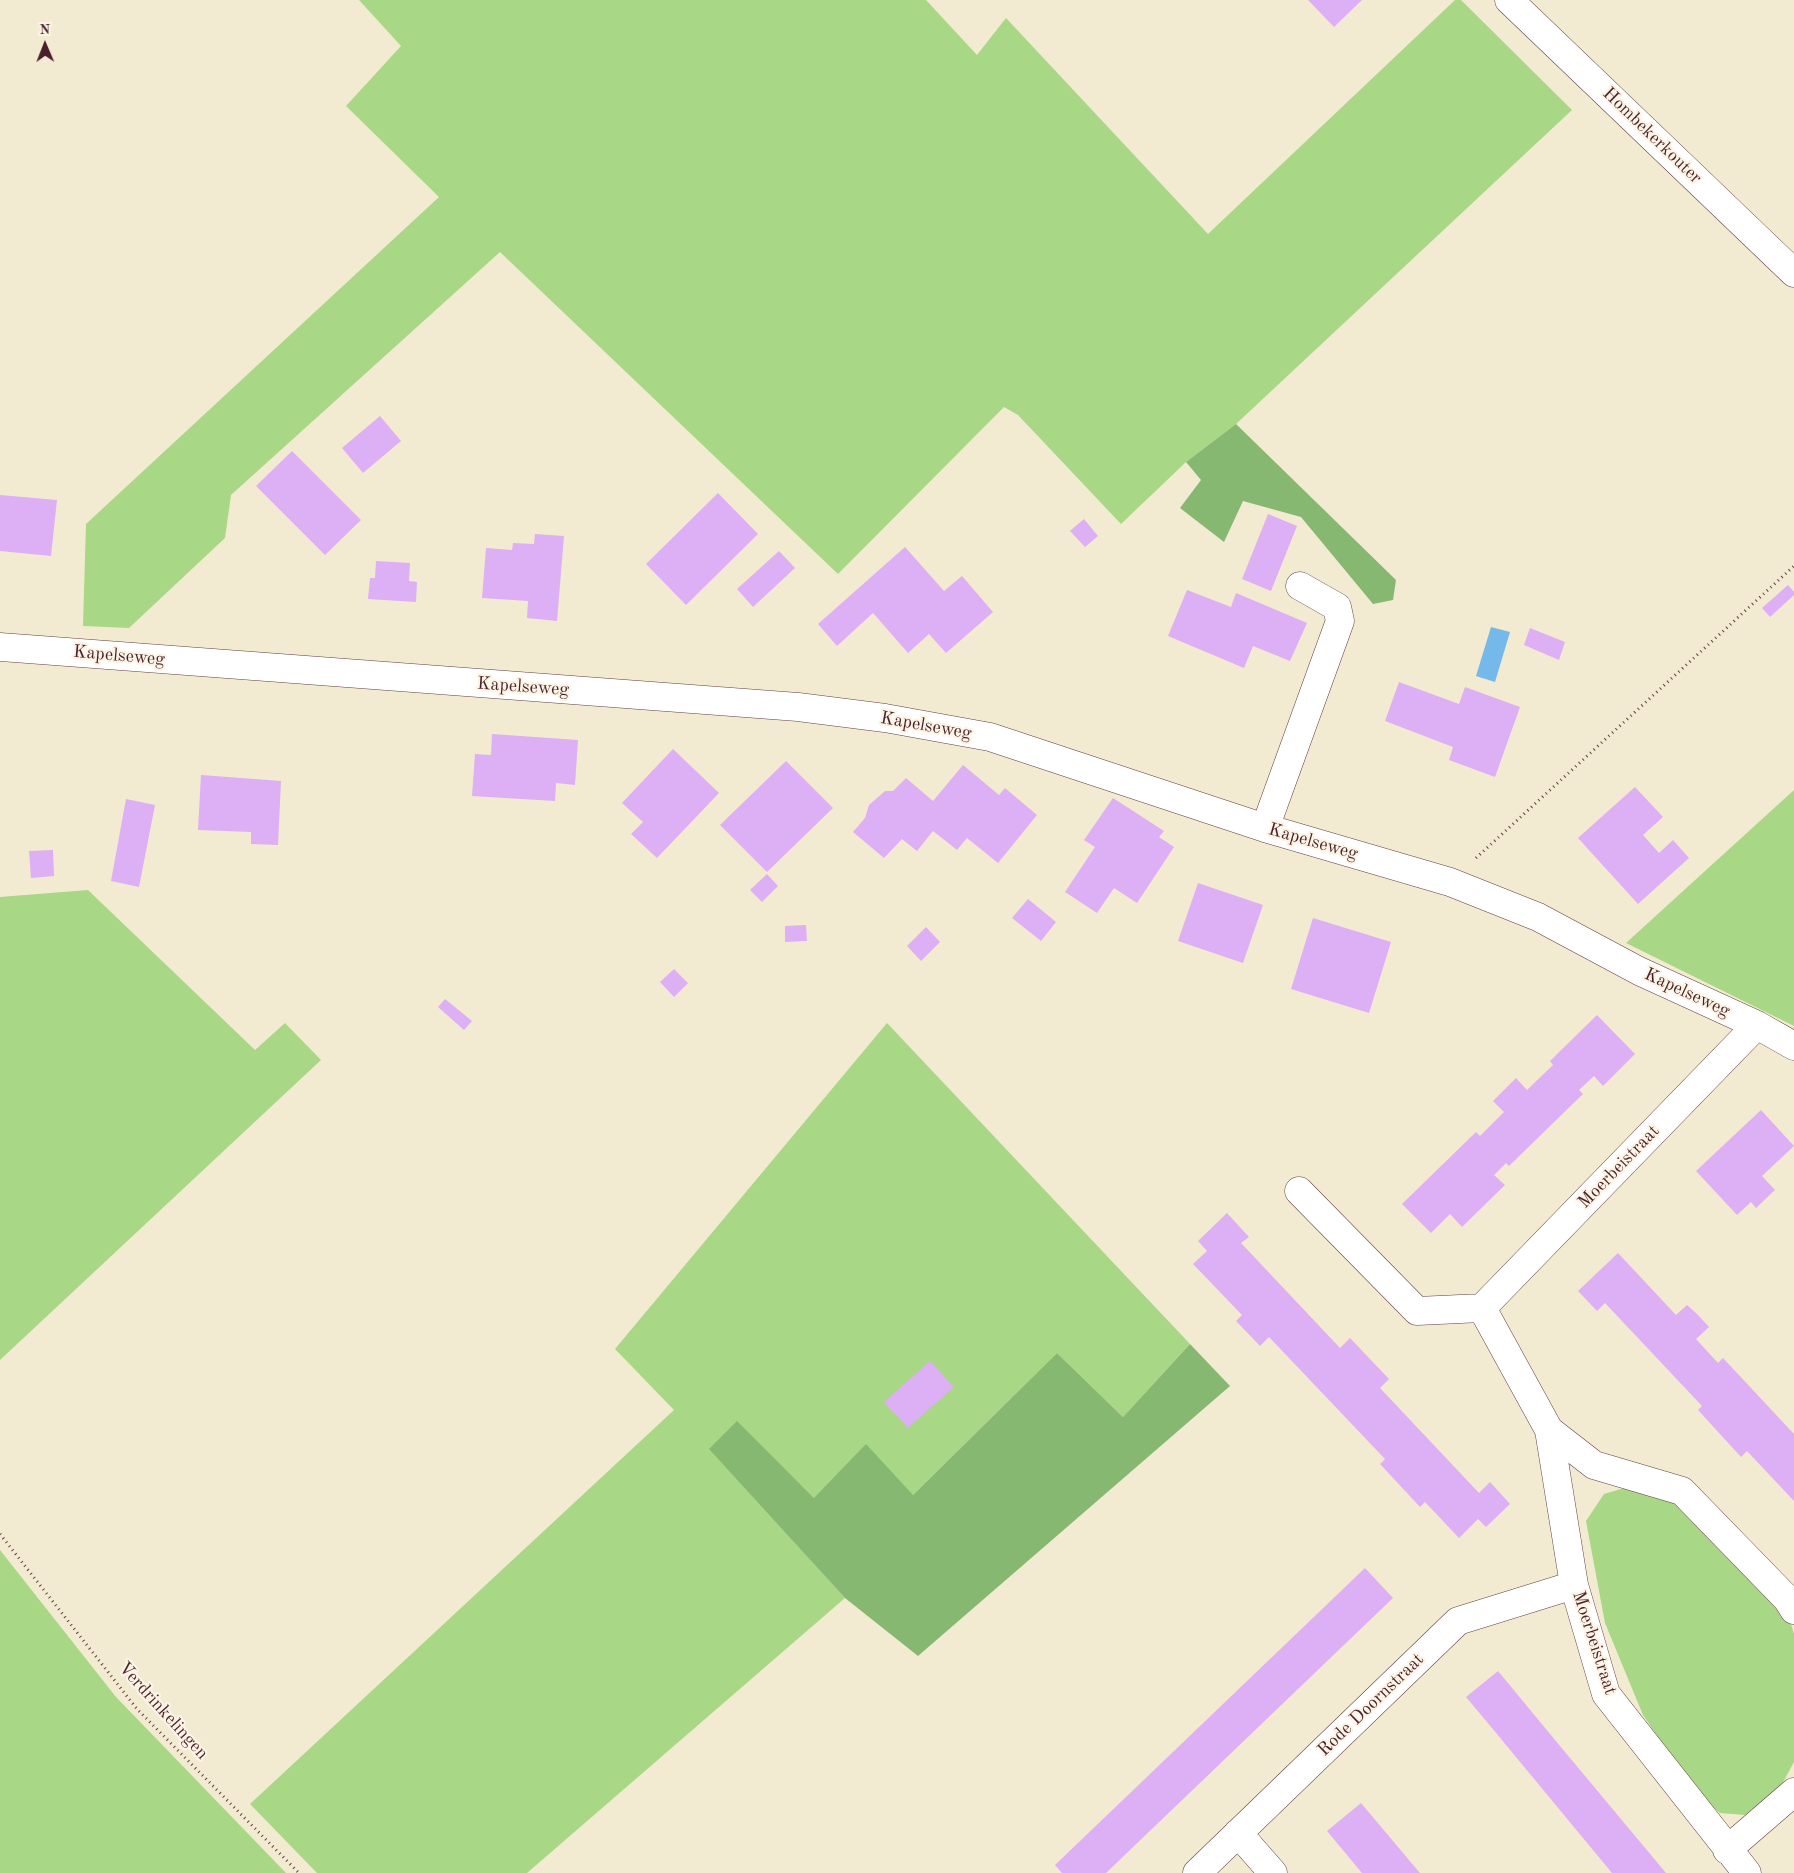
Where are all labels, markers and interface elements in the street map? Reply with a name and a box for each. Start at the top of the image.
north arrow [20,20,70,70]
text: N [39,23,50,37]
street label: Hombekerkouter [1598,83,1706,189]
street label: Kapelseweg [72,641,166,671]
street label: Kapelseweg [476,673,570,701]
street label: Kapelseweg [879,707,973,745]
street label: Kapelseweg [1266,819,1360,865]
street label: Kapelseweg [1641,964,1733,1022]
street label: Moerbeistraat [1574,1121,1664,1213]
street label: Moerbeistraat [1567,1588,1621,1698]
street label: Rode Doornstraat [1313,1649,1429,1761]
street label: Verdrinkelingen [113,1658,213,1764]

